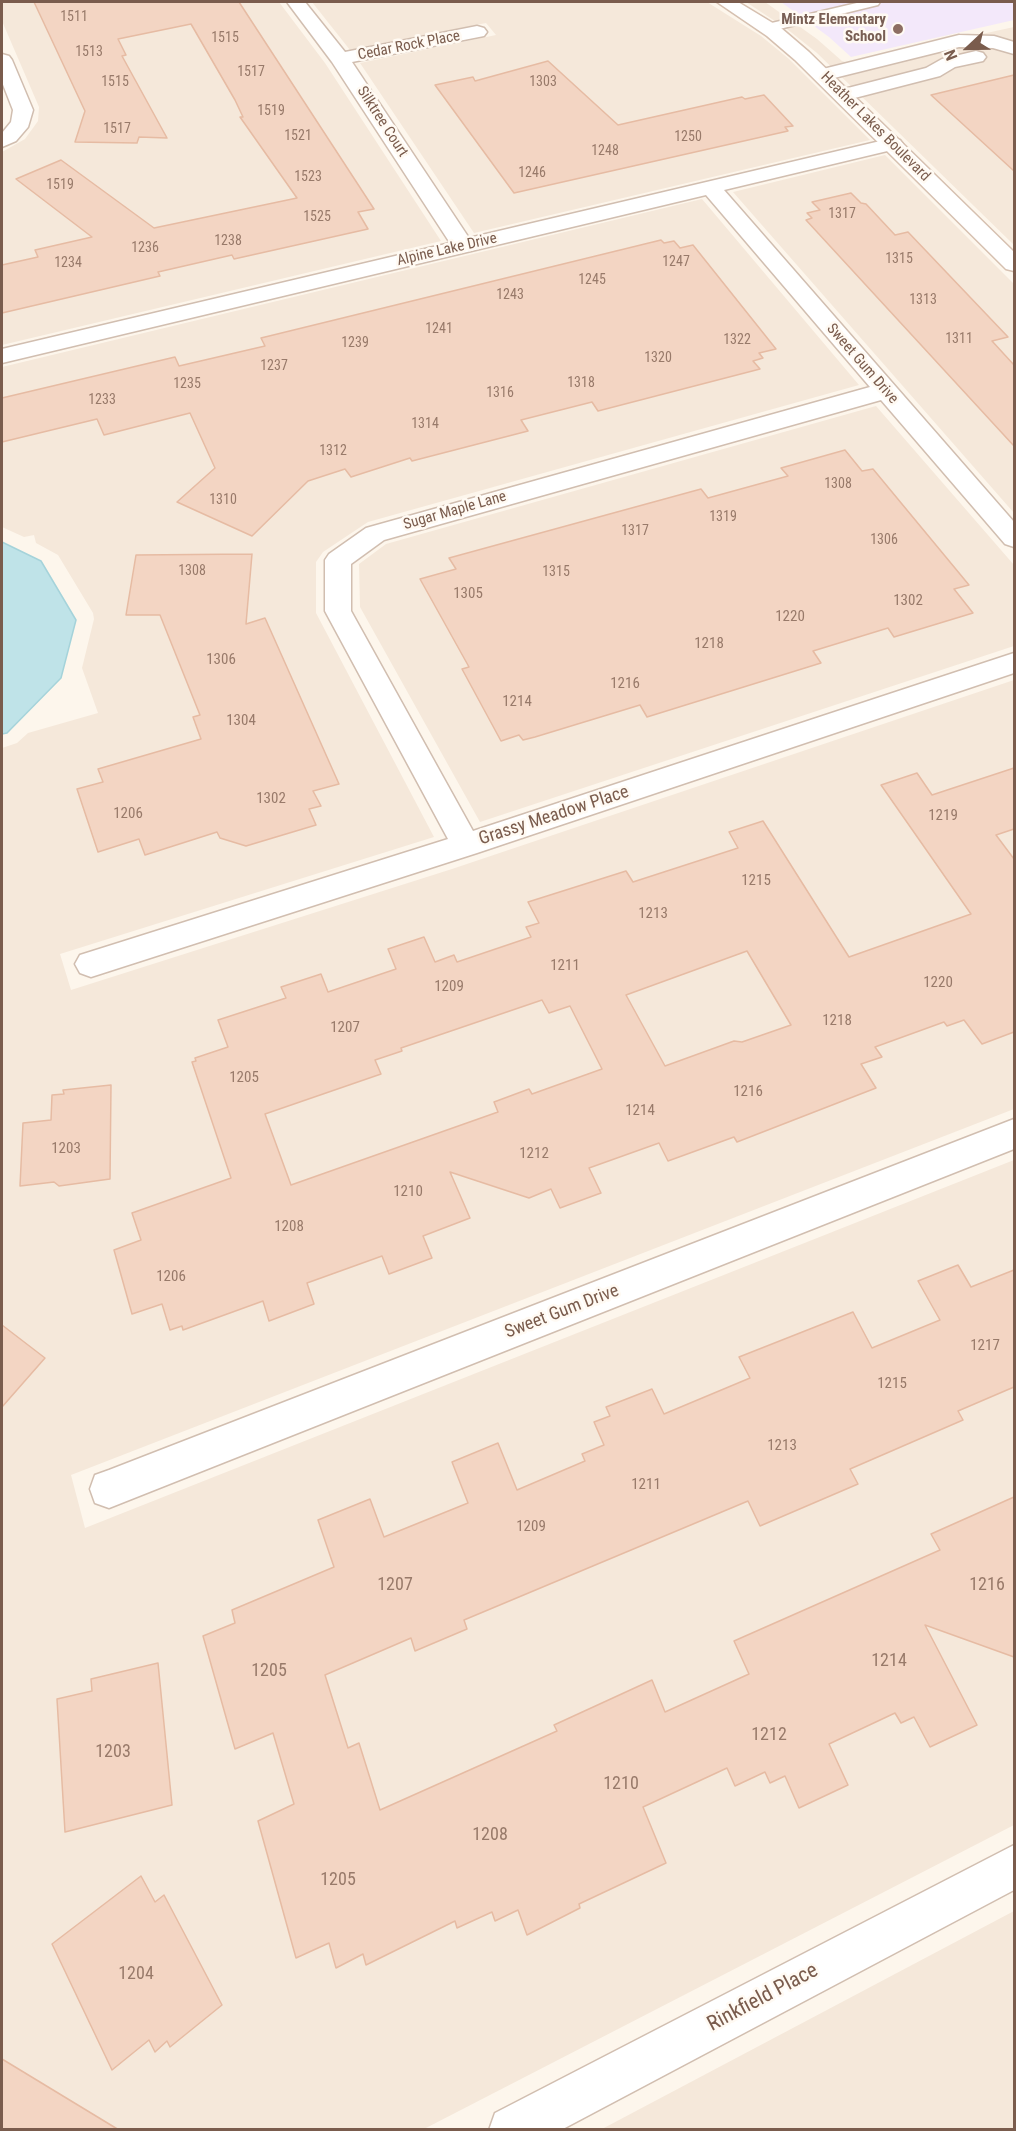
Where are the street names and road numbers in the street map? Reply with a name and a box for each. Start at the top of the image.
street label: Cedar Rock Place [356,27,462,65]
street label: Heather Lakes Boulevard [817,69,933,185]
street label: Silktree Court [353,83,411,161]
street label: Alpine Lake Drive [395,230,499,270]
street label: Sweet Gum Drive [822,320,902,408]
street label: Sugar Maple Lane [402,488,508,534]
street label: Grassy Meadow Place [476,782,632,850]
street label: Sweet Gum Drive [502,1280,622,1344]
street label: Rinkfield Place [703,1958,823,2038]

